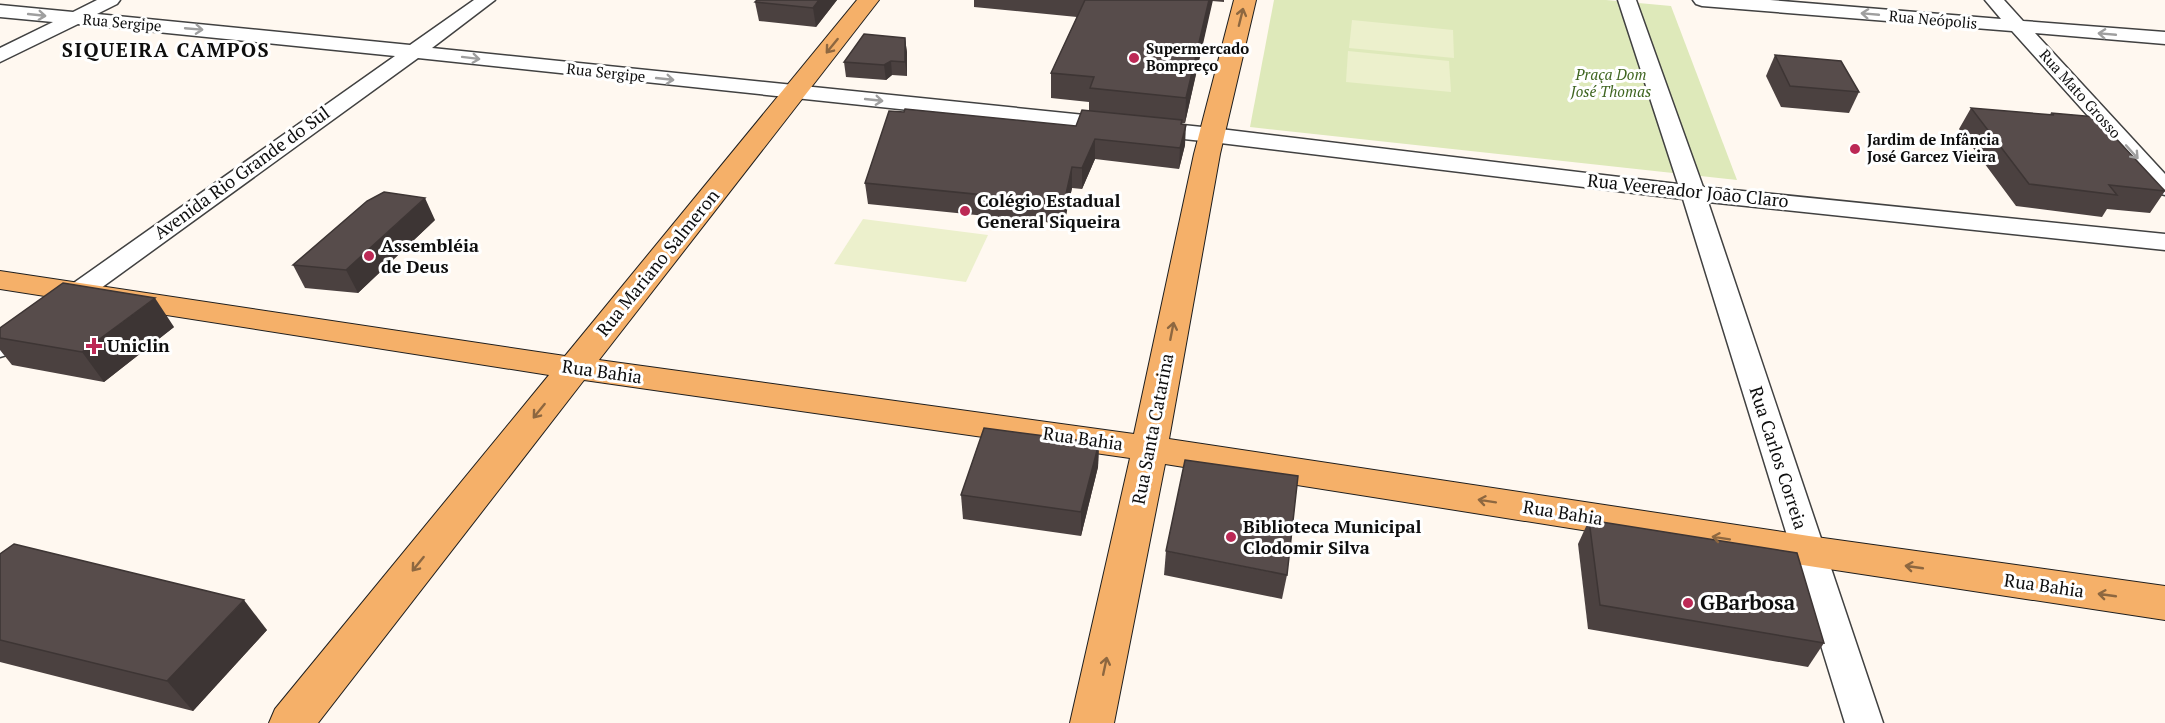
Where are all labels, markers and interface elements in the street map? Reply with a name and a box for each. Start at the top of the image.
street label: Rua Neópolis [1888,5,1978,33]
one-way arrow [1235,7,1247,26]
street label: Rua Sergipe [82,9,162,35]
one-way arrow [1861,9,1881,20]
one-way arrow [26,10,46,21]
one-way arrow [184,24,204,35]
one-way arrow [2097,28,2117,39]
district label: SIQUEIRA CAMPOS [62,36,270,63]
one-way arrow [825,37,838,53]
place label: Supermercado Bompreço [1146,38,1249,75]
street label: Rua Mato Grosso [2035,45,2126,142]
marker: Supermercado Bompreço [1127,51,1141,65]
one-way arrow [461,53,481,64]
street label: Rua Sergipe [566,58,647,86]
park label: Praça Dom José Thomas [1570,64,1651,101]
one-way arrow [655,74,675,85]
one-way arrow [864,95,883,106]
street label: Avenida Rio Grande do Sul [149,100,334,244]
place label: Jardim de Infância José Garcez Vieira [1867,129,2000,166]
marker: Jardim de Infância José Garcez Vieira [1848,142,1862,156]
one-way arrow [2125,144,2139,159]
street label: Rua Veereador João Claro [1586,167,1790,213]
street label: Rua Mariano Salmeron [590,184,724,341]
place label: Colégio Estadual General Siqueira [977,188,1121,233]
marker: Colégio Estadual General Siqueira [958,204,972,218]
place label: Assembléia de Deus [381,233,479,278]
marker: Assembléia de Deus [362,249,376,263]
one-way arrow [1167,321,1178,341]
place label: Uniclin [107,333,170,357]
marker: Uniclin [85,337,103,355]
street label: Rua Santa Catarina [1126,351,1178,506]
street label: Rua Bahia [561,354,644,388]
street label: Rua Carlos Correia [1745,383,1813,532]
one-way arrow [533,403,546,419]
street label: Rua Bahia [1042,421,1125,455]
street label: Rua Bahia [1522,494,1605,530]
one-way arrow [1478,496,1498,507]
place label: Biblioteca Municipal Clodomir Silva [1243,514,1421,559]
marker: Biblioteca Municipal Clodomir Silva [1224,530,1238,544]
one-way arrow [1712,532,1732,543]
one-way arrow [411,555,424,571]
one-way arrow [1905,561,1925,572]
street label: Rua Bahia [2003,568,2086,602]
place label: GBarbosa [1700,588,1796,616]
one-way arrow [2098,590,2118,601]
marker: GBarbosa [1681,596,1695,610]
one-way arrow [1099,657,1111,676]

